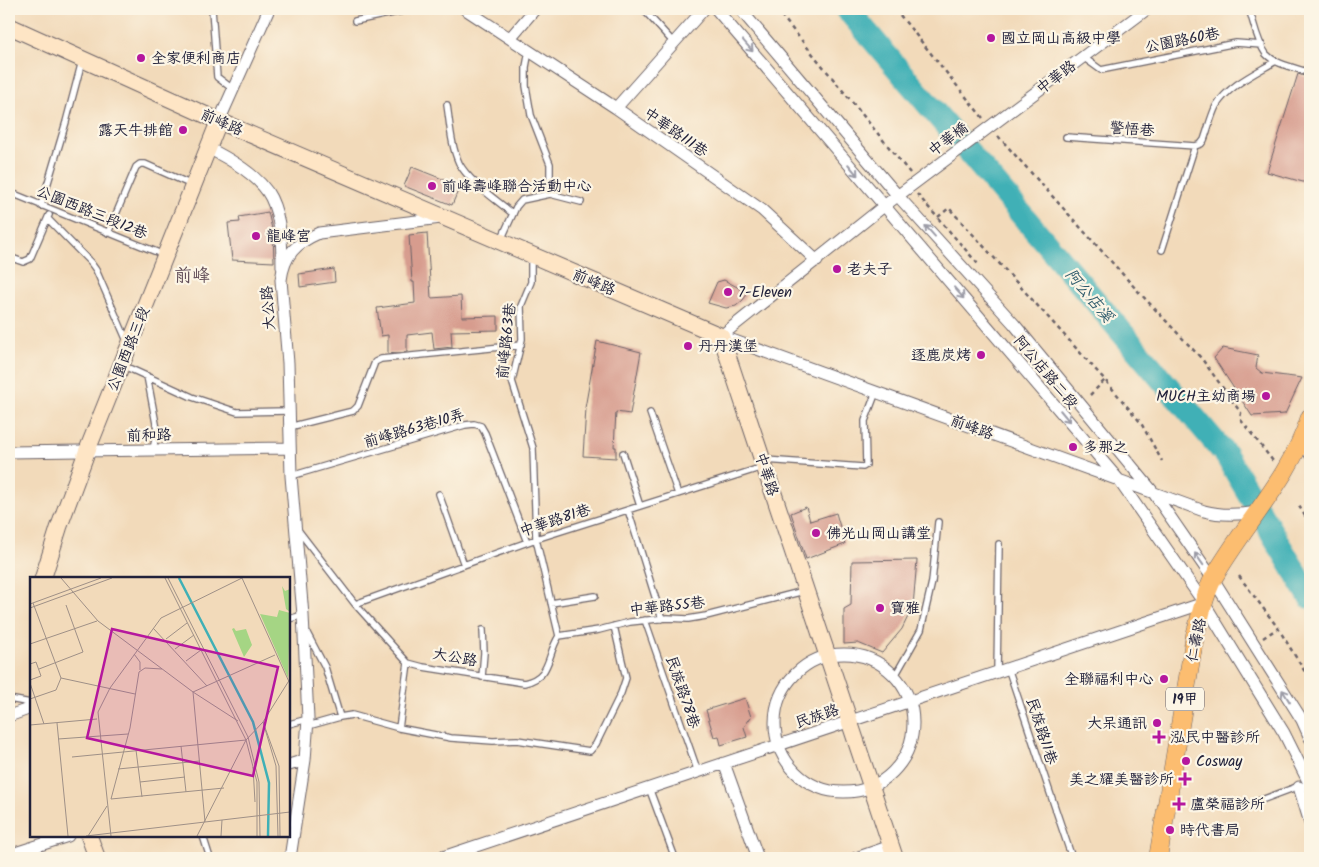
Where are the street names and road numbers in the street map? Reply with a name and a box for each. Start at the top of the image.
street label: 公園路60巷 [1143,22,1222,60]
street label: 中華路 [1031,55,1082,101]
street label: 中華路111巷 [638,102,713,164]
street label: 前峰路 [196,103,247,143]
street label: 警悟巷 [1109,116,1155,144]
street label: 中華橋 [923,117,974,163]
street label: 公園西路三段12巷 [32,180,151,246]
street label: 前峰路 [568,263,619,303]
street label: 大公路 [255,285,283,331]
street label: 前峰路63巷 [491,302,523,381]
street label: 公園西路三段 [101,303,157,396]
street label: 阿公店路二段 [1007,330,1083,415]
street label: 前峰路63巷10弄 [361,403,468,455]
street label: 前峰路 [946,409,997,447]
street label: 前和路 [126,424,172,448]
street label: 中華路 [748,449,784,499]
street label: 中華路81巷 [517,498,594,544]
street label: 中華路55巷 [628,591,706,623]
street label: 仁壽路 [1181,616,1213,665]
street label: 大公路 [431,642,479,674]
street label: 民族路78巷 [658,653,706,732]
road number: 19甲 [1166,688,1204,711]
street label: 民族路11巷 [1019,695,1063,768]
street label: 民族路 [792,698,843,736]

